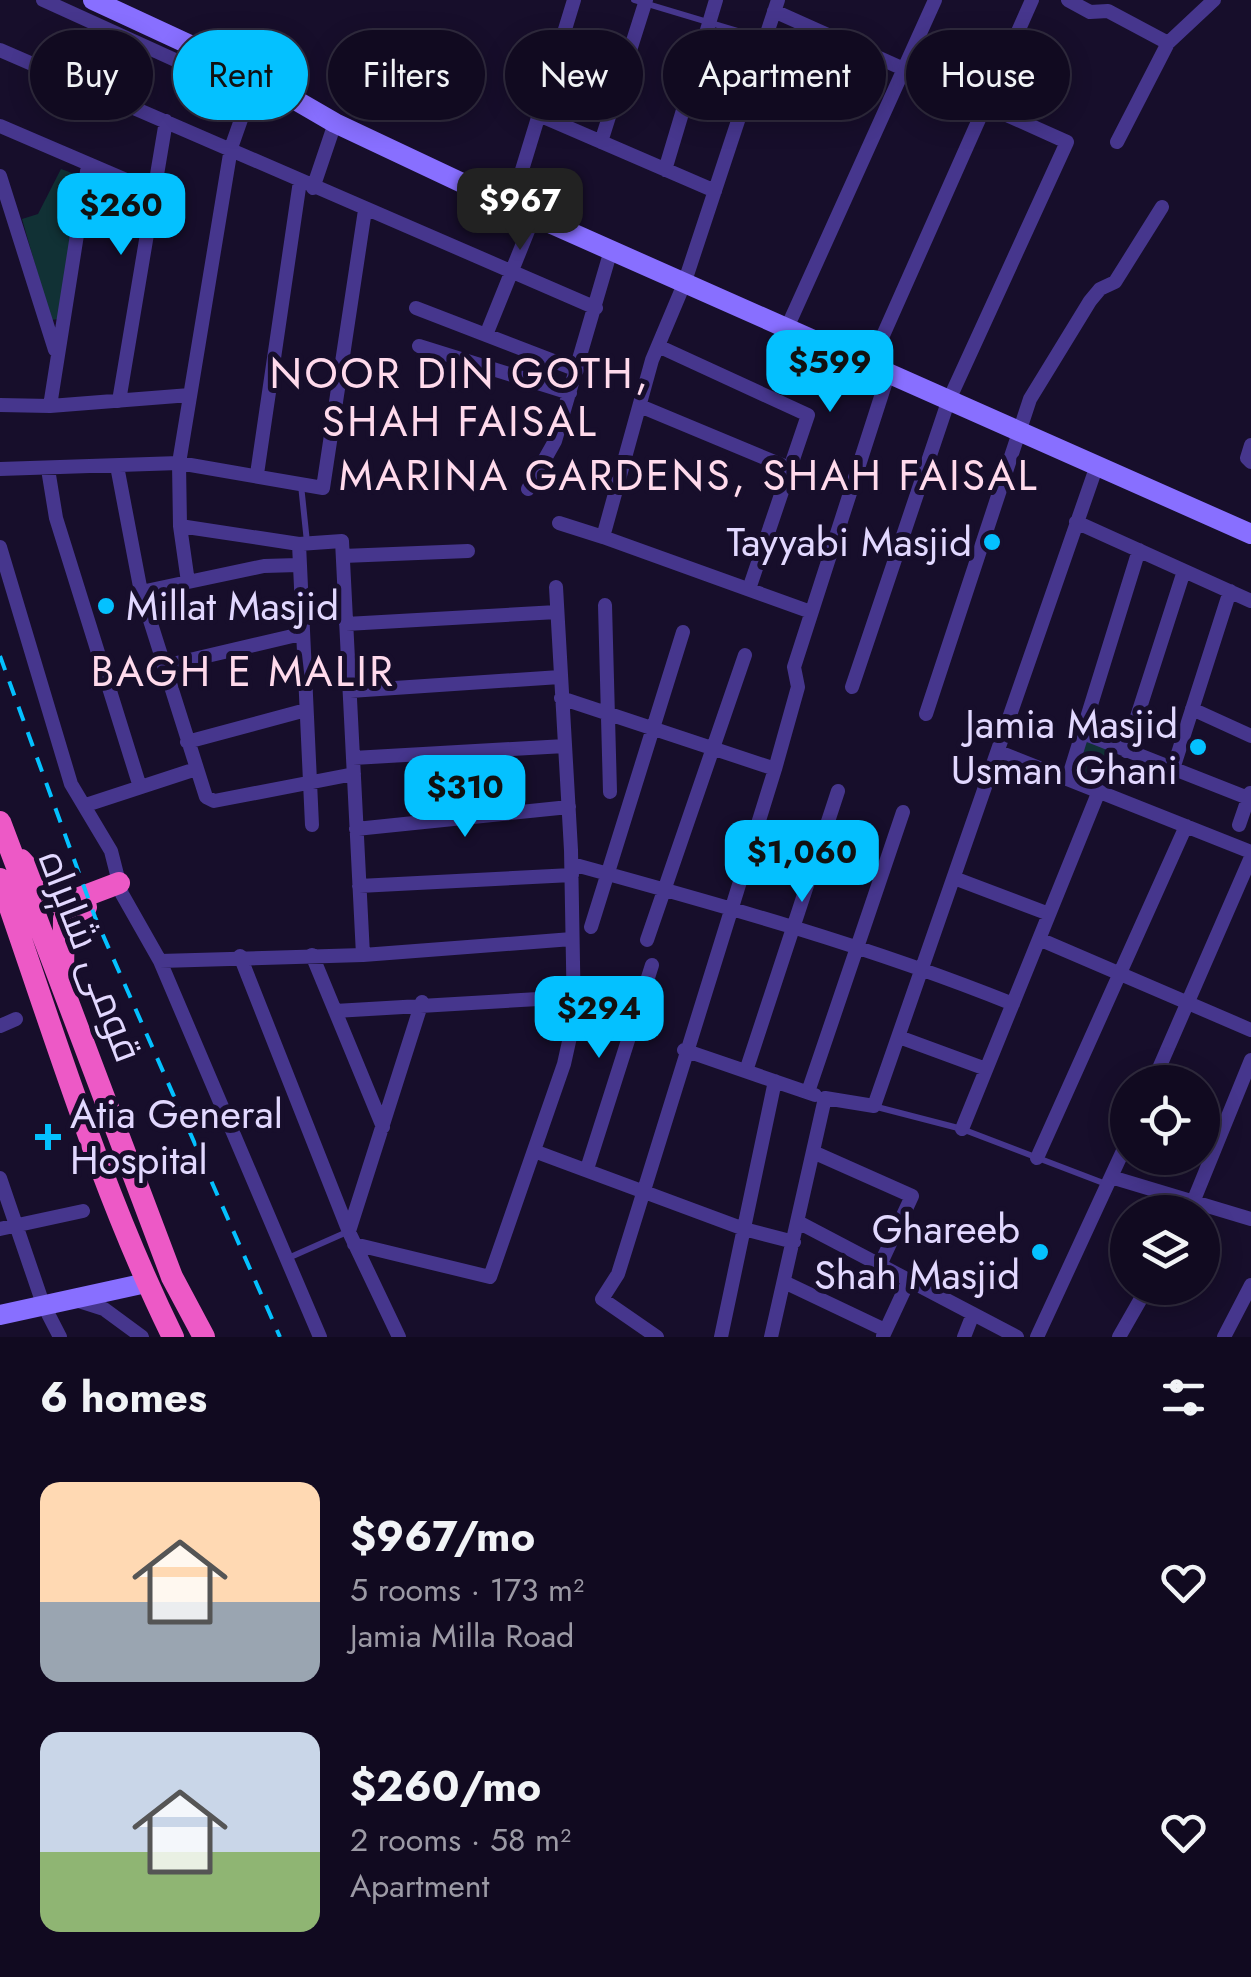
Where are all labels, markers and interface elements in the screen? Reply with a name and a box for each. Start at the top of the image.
chip: Buy [30,30,153,120]
chip: Rent [173,30,308,120]
chip: Filters [328,30,485,120]
chip: New [505,30,643,120]
chip: Apartment [663,30,886,120]
chip: House [906,30,1070,120]
pin: $967 [461,168,579,253]
pin: $260 [62,173,180,258]
text: $967 [479,177,561,223]
text: $260 [79,182,163,228]
pin: $599 [771,330,889,415]
text: $599 [788,339,872,385]
district label: NOOR DIN GOTH, SHAH FAISAL [270,343,651,452]
district label: MARINA GARDENS, SHAH FAISAL [339,445,1039,506]
place label: Tayyabi Masjid [727,513,972,571]
marker: Tayyabi Masjid [981,531,1003,553]
place label: Millat Masjid [126,577,339,635]
marker: Millat Masjid [95,595,117,617]
district label: BAGH E MALIR [91,641,395,702]
place label: Jamia Masjid Usman Ghani [951,695,1178,799]
marker: Jamia Masjid Usman Ghani [1187,736,1209,758]
pin: $310 [406,755,524,840]
text: $310 [426,764,504,810]
pin: $1,060 [721,820,883,905]
text: $1,060 [747,829,857,875]
street label: قومی شاہراہ [24,842,158,1070]
pin: $294 [540,976,658,1061]
text: $294 [557,985,641,1031]
map controls [1110,1065,1220,1305]
button: locate [1110,1065,1220,1175]
place label: Atia General Hospital [70,1085,283,1189]
marker: Atia General Hospital [35,1124,61,1150]
button: layers [1110,1195,1220,1305]
place label: Ghareeb Shah Masjid [814,1200,1020,1304]
marker: Ghareeb Shah Masjid [1029,1241,1051,1263]
text: 6 homes [40,1367,207,1428]
icon: filters [1156,1370,1211,1425]
text: $967/mo [350,1506,535,1567]
icon: home [120,1522,240,1642]
icon: heart [1156,1555,1211,1610]
text: 5 rooms · 173 m² [350,1567,584,1613]
text: Jamia Milla Road [350,1613,574,1659]
text: $260/mo [350,1756,541,1817]
icon: home [120,1772,240,1892]
icon: heart [1156,1805,1211,1860]
text: 2 rooms · 58 m² [350,1817,571,1863]
text: Apartment [350,1863,489,1909]

